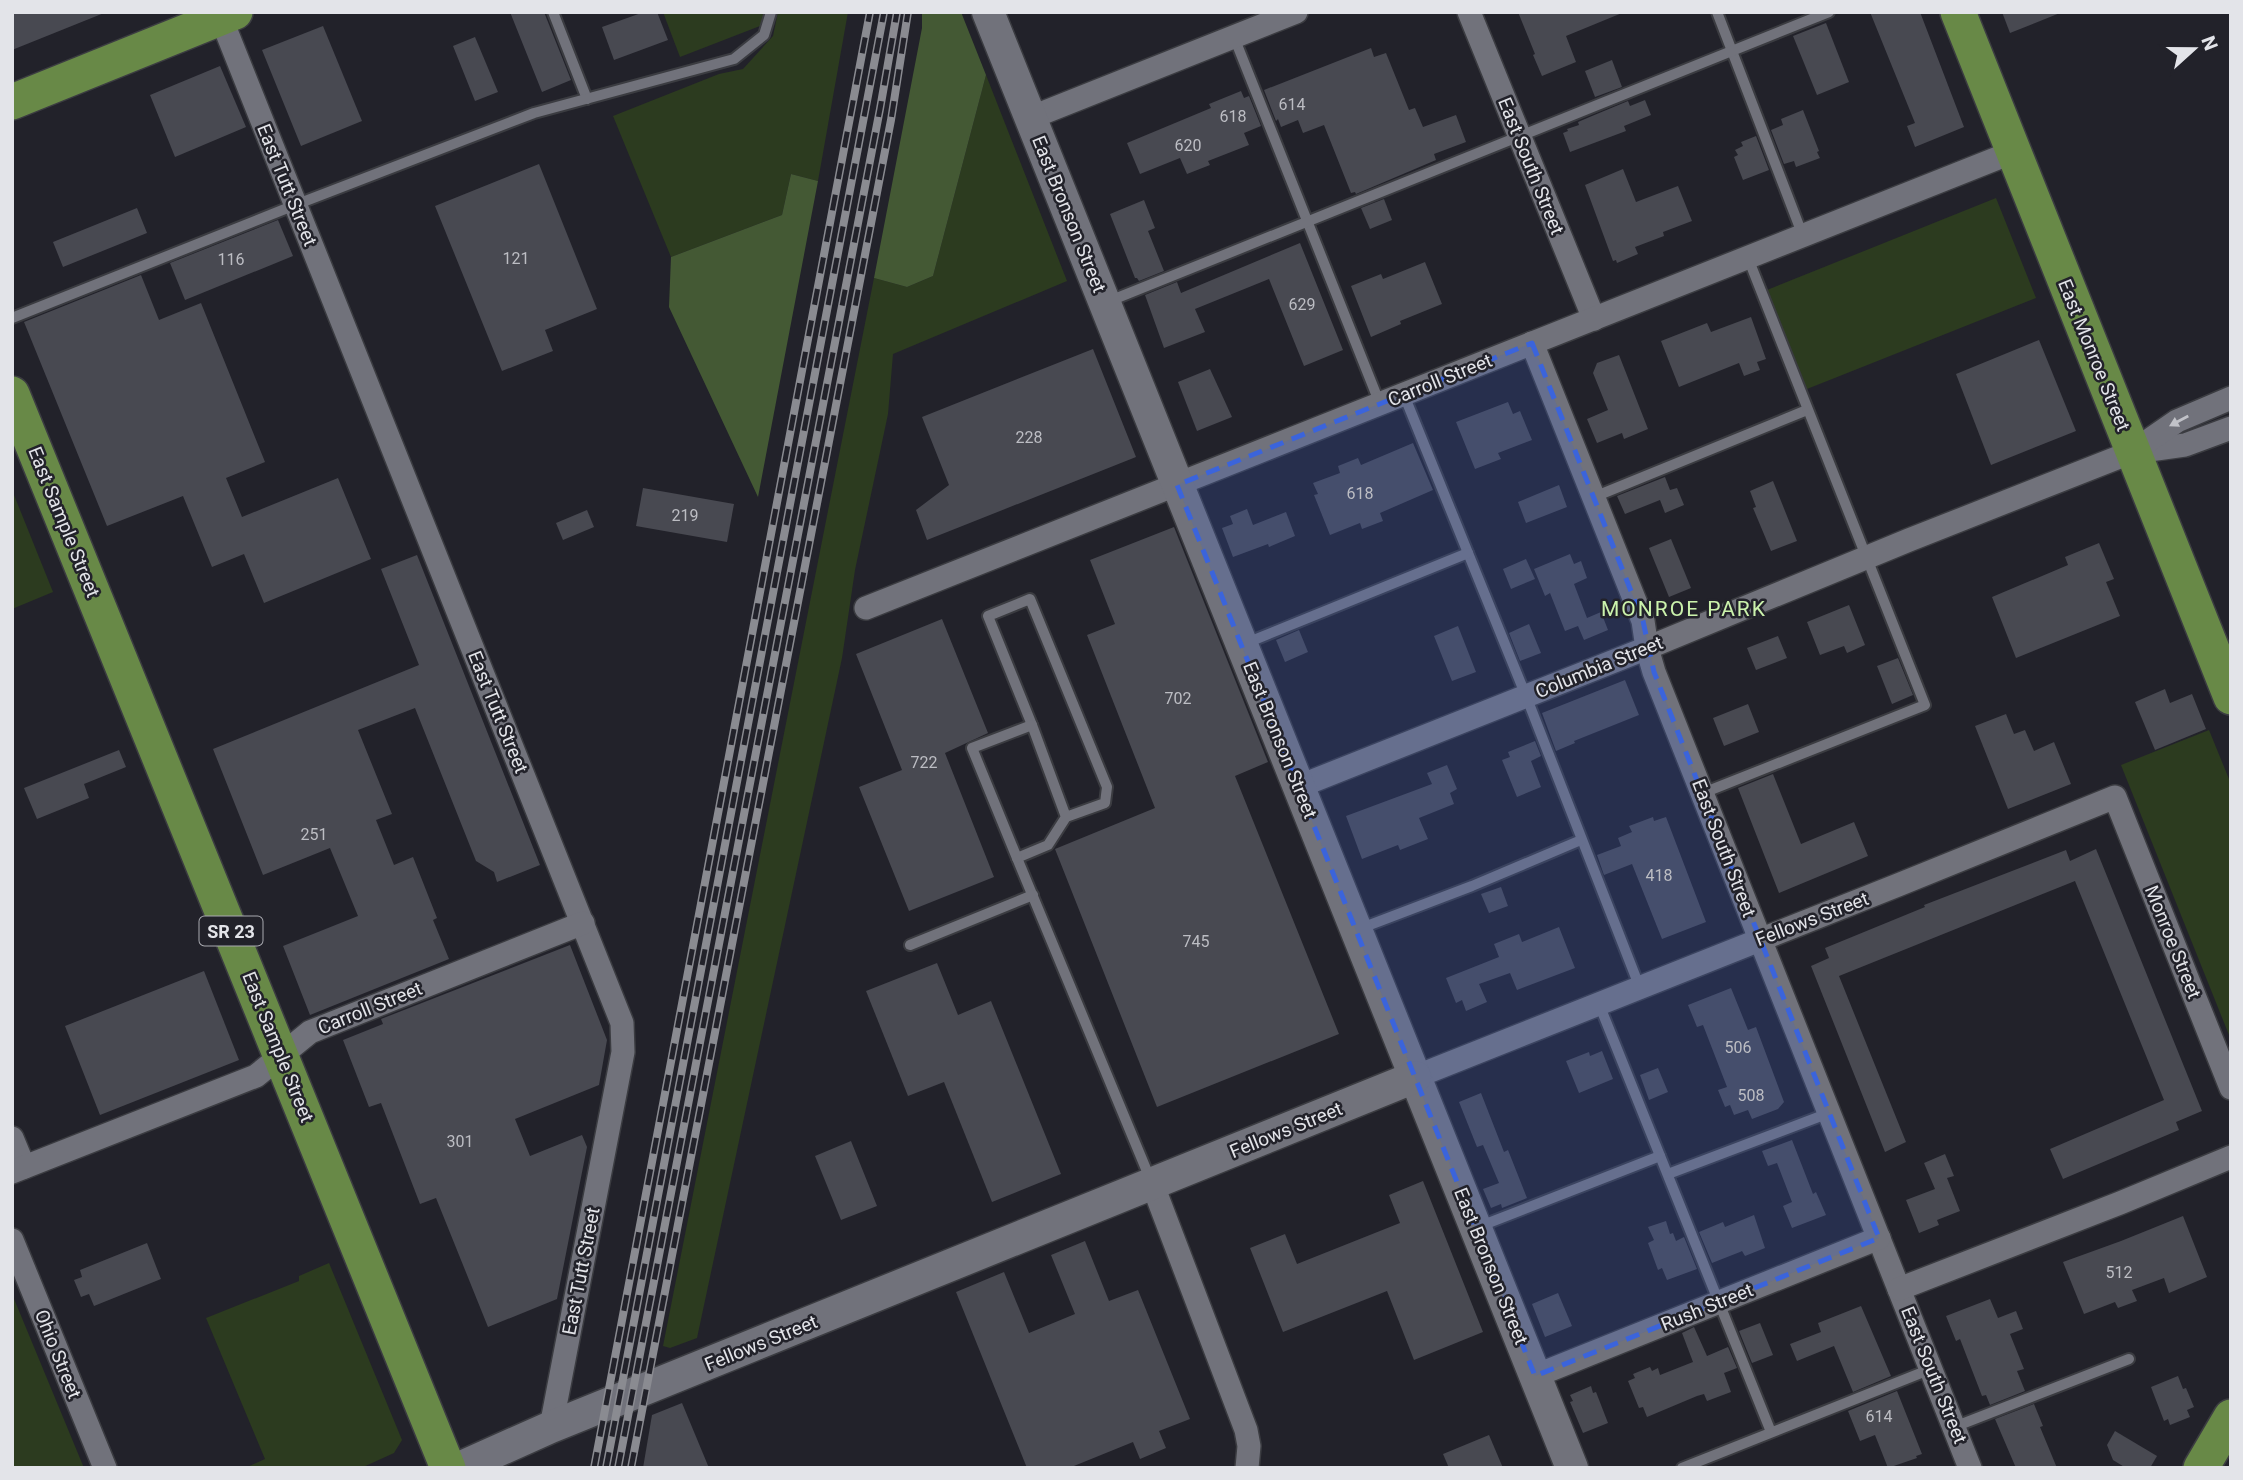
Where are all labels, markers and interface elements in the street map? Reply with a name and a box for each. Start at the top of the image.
north arrow [2159,14,2229,84]
text: N [2196,33,2223,53]
street label: East South Street [1493,94,1569,238]
house number: 614 [1279,95,1305,114]
house number: 618 [1220,107,1246,126]
street label: East Tutt Street [252,121,322,249]
street label: East Bronson Street [1027,132,1111,296]
house number: 620 [1175,136,1201,155]
house number: 121 [503,249,529,268]
house number: 116 [218,250,244,269]
street label: East Monroe Street [2053,276,2135,434]
house number: 629 [1289,295,1315,314]
street label: Carroll Street [1385,349,1495,411]
one-way arrow [2169,415,2189,426]
house number: 228 [1016,428,1042,447]
street label: East Sample Street [23,443,105,601]
house number: 618 [1347,484,1373,503]
house number: 219 [672,506,698,525]
district label: MONROE PARK [1601,597,1767,621]
street label: Columbia Street [1532,631,1666,703]
street label: East Tutt Street [463,648,533,776]
street label: East Bronson Street [1238,658,1322,822]
house number: 702 [1165,689,1191,708]
house number: 722 [911,753,937,772]
street label: East South Street [1687,776,1761,920]
house number: 251 [301,825,327,844]
house number: 418 [1646,866,1672,885]
street label: Monroe Street [2140,882,2206,1002]
street label: Fellows Street [1752,887,1872,951]
road number: SR 23 [200,916,262,946]
house number: 745 [1183,932,1209,951]
street label: East Sample Street [237,968,319,1126]
street label: Carroll Street [315,977,425,1039]
house number: 506 [1725,1038,1751,1057]
house number: 508 [1738,1086,1764,1105]
street label: Fellows Street [1226,1097,1346,1163]
house number: 301 [447,1132,473,1151]
street label: East Bronson Street [1449,1184,1533,1348]
street label: East Tutt Street [557,1205,605,1337]
house number: 512 [2106,1263,2132,1282]
street label: Rush Street [1658,1278,1756,1336]
street label: East South Street [1896,1303,1972,1447]
street label: Ohio Street [30,1306,86,1402]
street label: Fellows Street [701,1310,821,1376]
house number: 614 [1866,1407,1892,1426]

